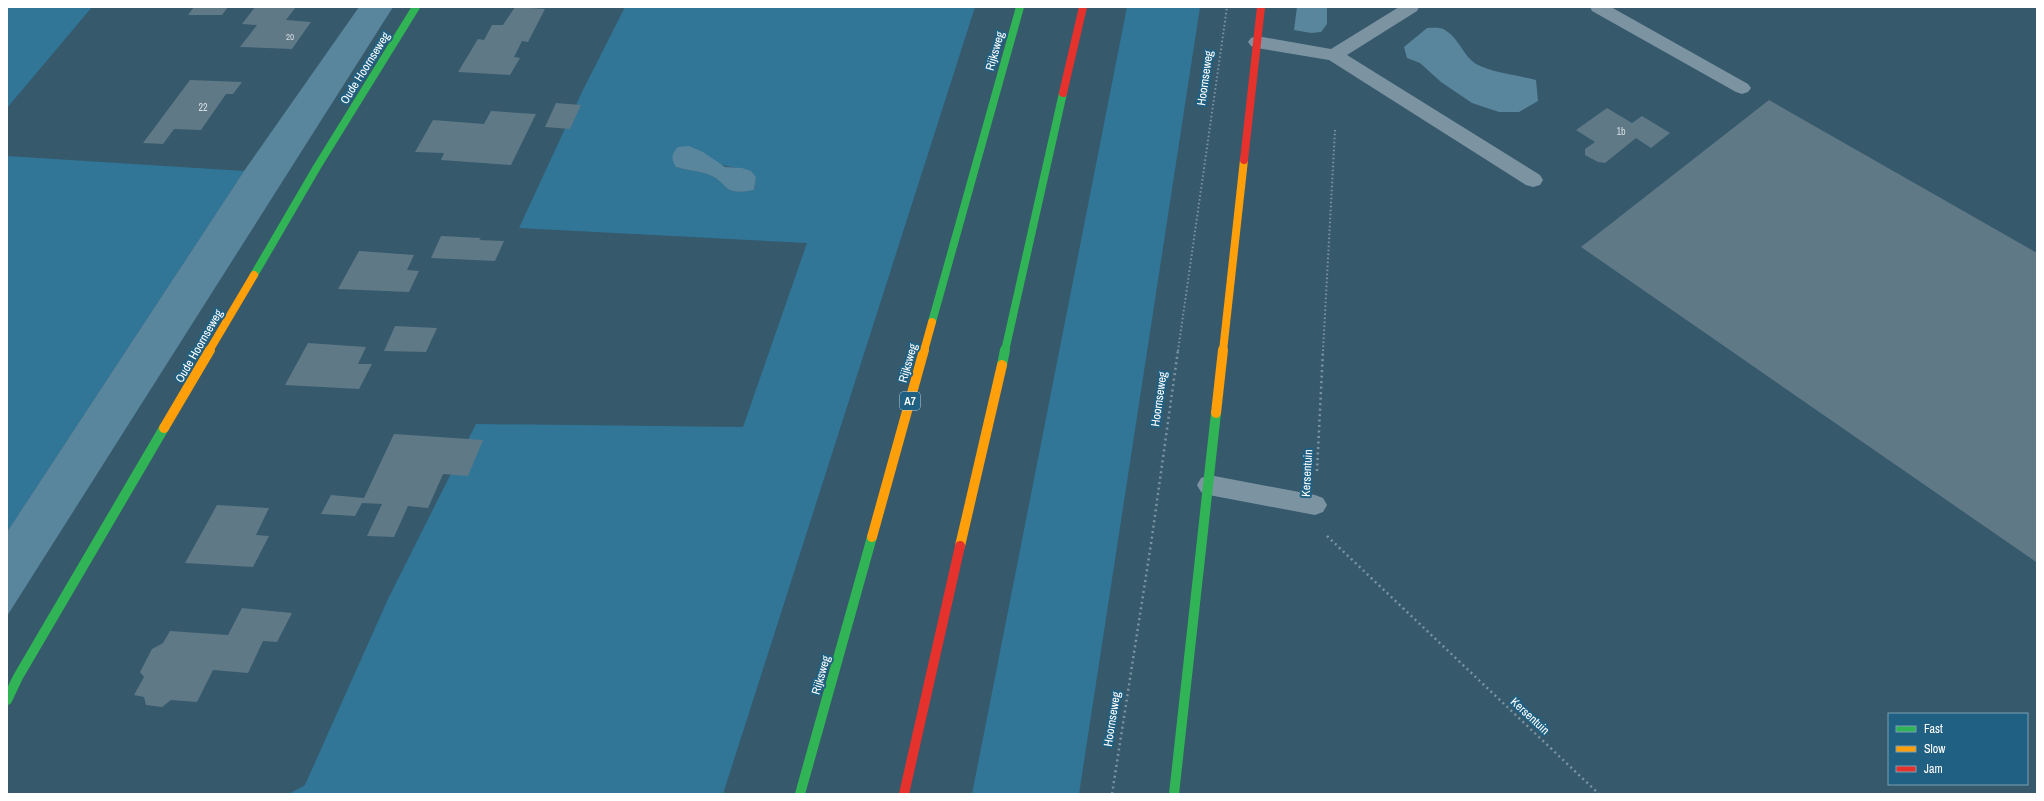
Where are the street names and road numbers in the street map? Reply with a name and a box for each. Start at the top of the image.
street label: Oude Hoornseweg [336,29,394,107]
street label: Rijksweg [982,29,1008,72]
street label: Hoornseweg [1193,49,1217,106]
street label: Oude Hoornseweg [172,306,227,386]
street label: Rijksweg [895,341,921,384]
street label: Hoornseweg [1147,370,1171,427]
road number: A7 [900,392,920,410]
street label: Kersentuin [1298,449,1316,497]
street label: Rijksweg [808,653,834,696]
street label: Hoornseweg [1100,690,1124,748]
street label: Kersentuin [1507,694,1553,738]

